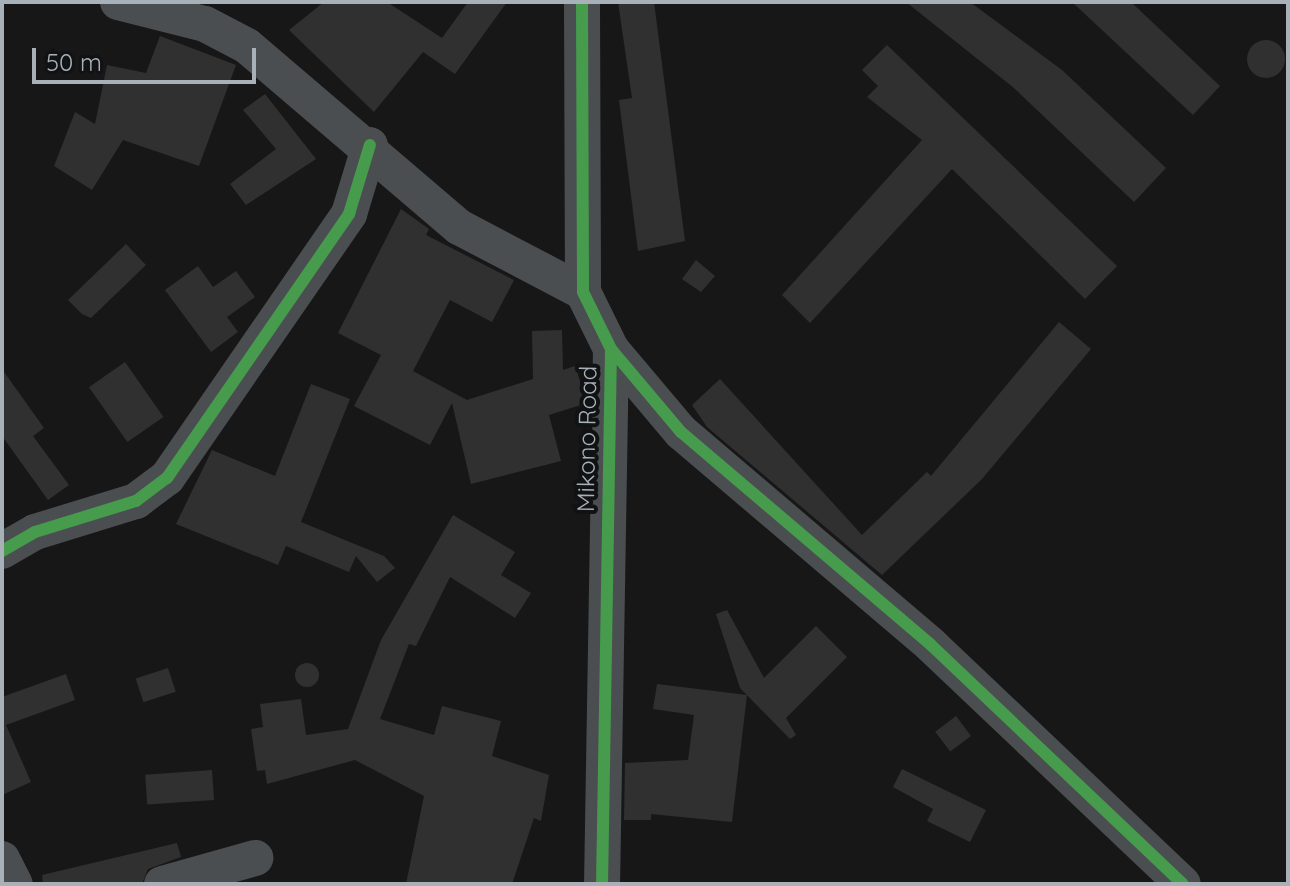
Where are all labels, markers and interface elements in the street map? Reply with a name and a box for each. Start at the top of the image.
scale bar [36,32,260,82]
text: 50 m [46,47,102,77]
street label: Mikono Road [571,366,603,512]

